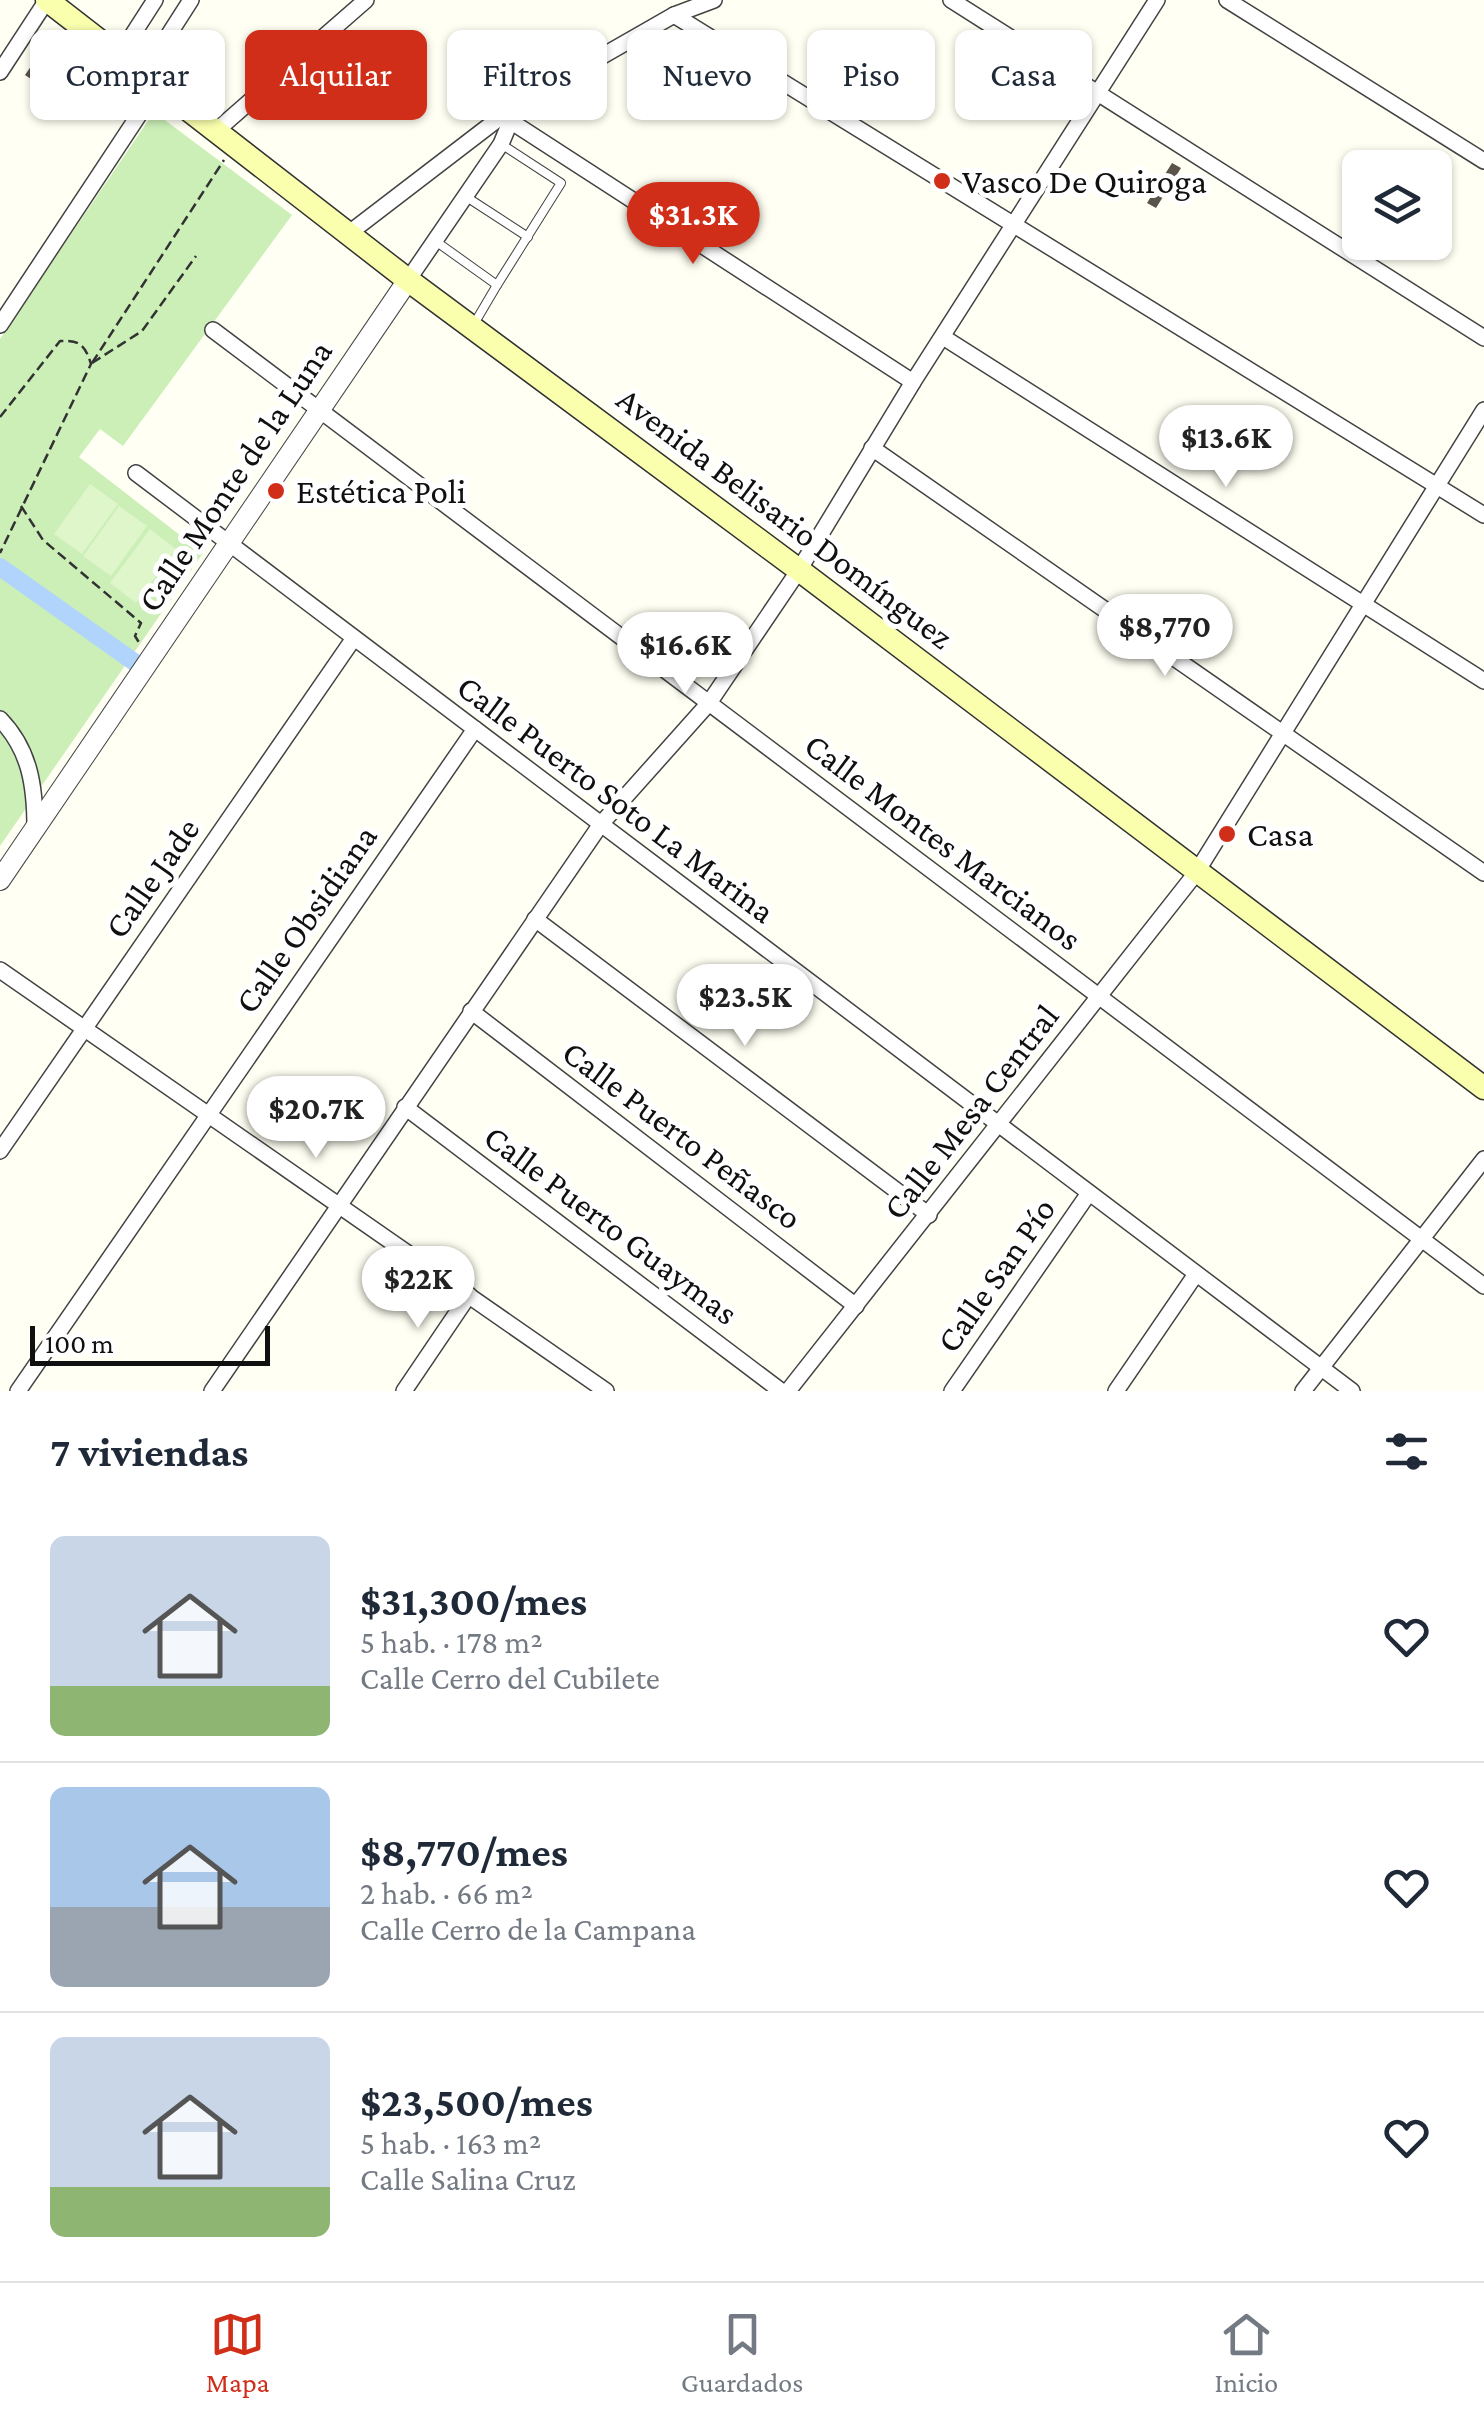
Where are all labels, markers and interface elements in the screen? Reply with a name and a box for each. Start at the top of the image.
chip: Comprar [30,30,225,120]
chip: Alquilar [245,30,427,120]
chip: Filtros [447,30,607,120]
chip: Nuevo [627,30,787,120]
chip: Piso [807,30,935,120]
chip: Casa [955,30,1092,120]
map controls [1342,150,1452,260]
button: layers [1342,150,1452,260]
place label: Vasco De Quiroga [962,162,1207,201]
marker: Vasco De Quiroga [931,170,953,192]
pin: $31.3K [612,182,774,267]
text: $31.3K [649,196,737,232]
street label: Calle Monte de la Luna [130,333,340,619]
street label: Avenida Belisario Domínguez [609,379,961,657]
pin: $13.6K [1145,405,1307,490]
text: $13.6K [1181,419,1271,455]
place label: Estética Poli [296,472,466,511]
marker: Estética Poli [265,480,287,502]
pin: $8,770 [1084,594,1246,679]
text: $8,770 [1119,608,1211,644]
pin: $16.6K [604,612,766,697]
text: $16.6K [639,626,731,662]
street label: Calle Puerto Soto La Marina [450,667,782,931]
street label: Calle Montes Marcianos [797,725,1089,959]
street label: Calle Jade [97,811,207,945]
place label: Casa [1247,815,1314,854]
street label: Calle Obsidiana [227,818,385,1020]
marker: Casa [1216,823,1238,845]
pin: $23.5K [664,964,826,1049]
text: $23.5K [699,978,791,1014]
street label: Calle Mesa Central [875,997,1067,1227]
street label: Calle Puerto Peñasco [555,1032,809,1238]
pin: $20.7K [235,1076,397,1161]
text: $20.7K [269,1090,363,1126]
street label: Calle Puerto Guaymas [477,1117,745,1333]
street label: Calle San Pío [929,1190,1063,1360]
pin: $22K [359,1246,477,1331]
text: $22K [384,1260,452,1296]
scale bar [30,1321,270,1366]
text: 100 m [45,1328,114,1359]
icon: filters [1379,1424,1434,1479]
text: 7 viviendas [50,1428,248,1475]
icon: home [130,1576,250,1696]
text: $31,300/mes [360,1577,587,1624]
icon: heart [1379,1609,1434,1664]
text: 5 hab. · 178 m² [360,1624,543,1660]
text: Calle Cerro del Cubilete [360,1660,660,1696]
icon: home [130,1827,250,1947]
text: $8,770/mes [360,1828,568,1875]
icon: heart [1379,1860,1434,1915]
text: 2 hab. · 66 m² [360,1875,533,1911]
text: Calle Cerro de la Campana [360,1911,696,1947]
icon: home [130,2077,250,2197]
text: $23,500/mes [360,2078,593,2125]
icon: heart [1379,2110,1434,2165]
text: 5 hab. · 163 m² [360,2125,541,2161]
text: Calle Salina Cruz [360,2161,576,2197]
tab: Mapa [206,2307,270,2398]
tab: Guardados [681,2307,803,2398]
tab: Inicio [1215,2307,1278,2398]

